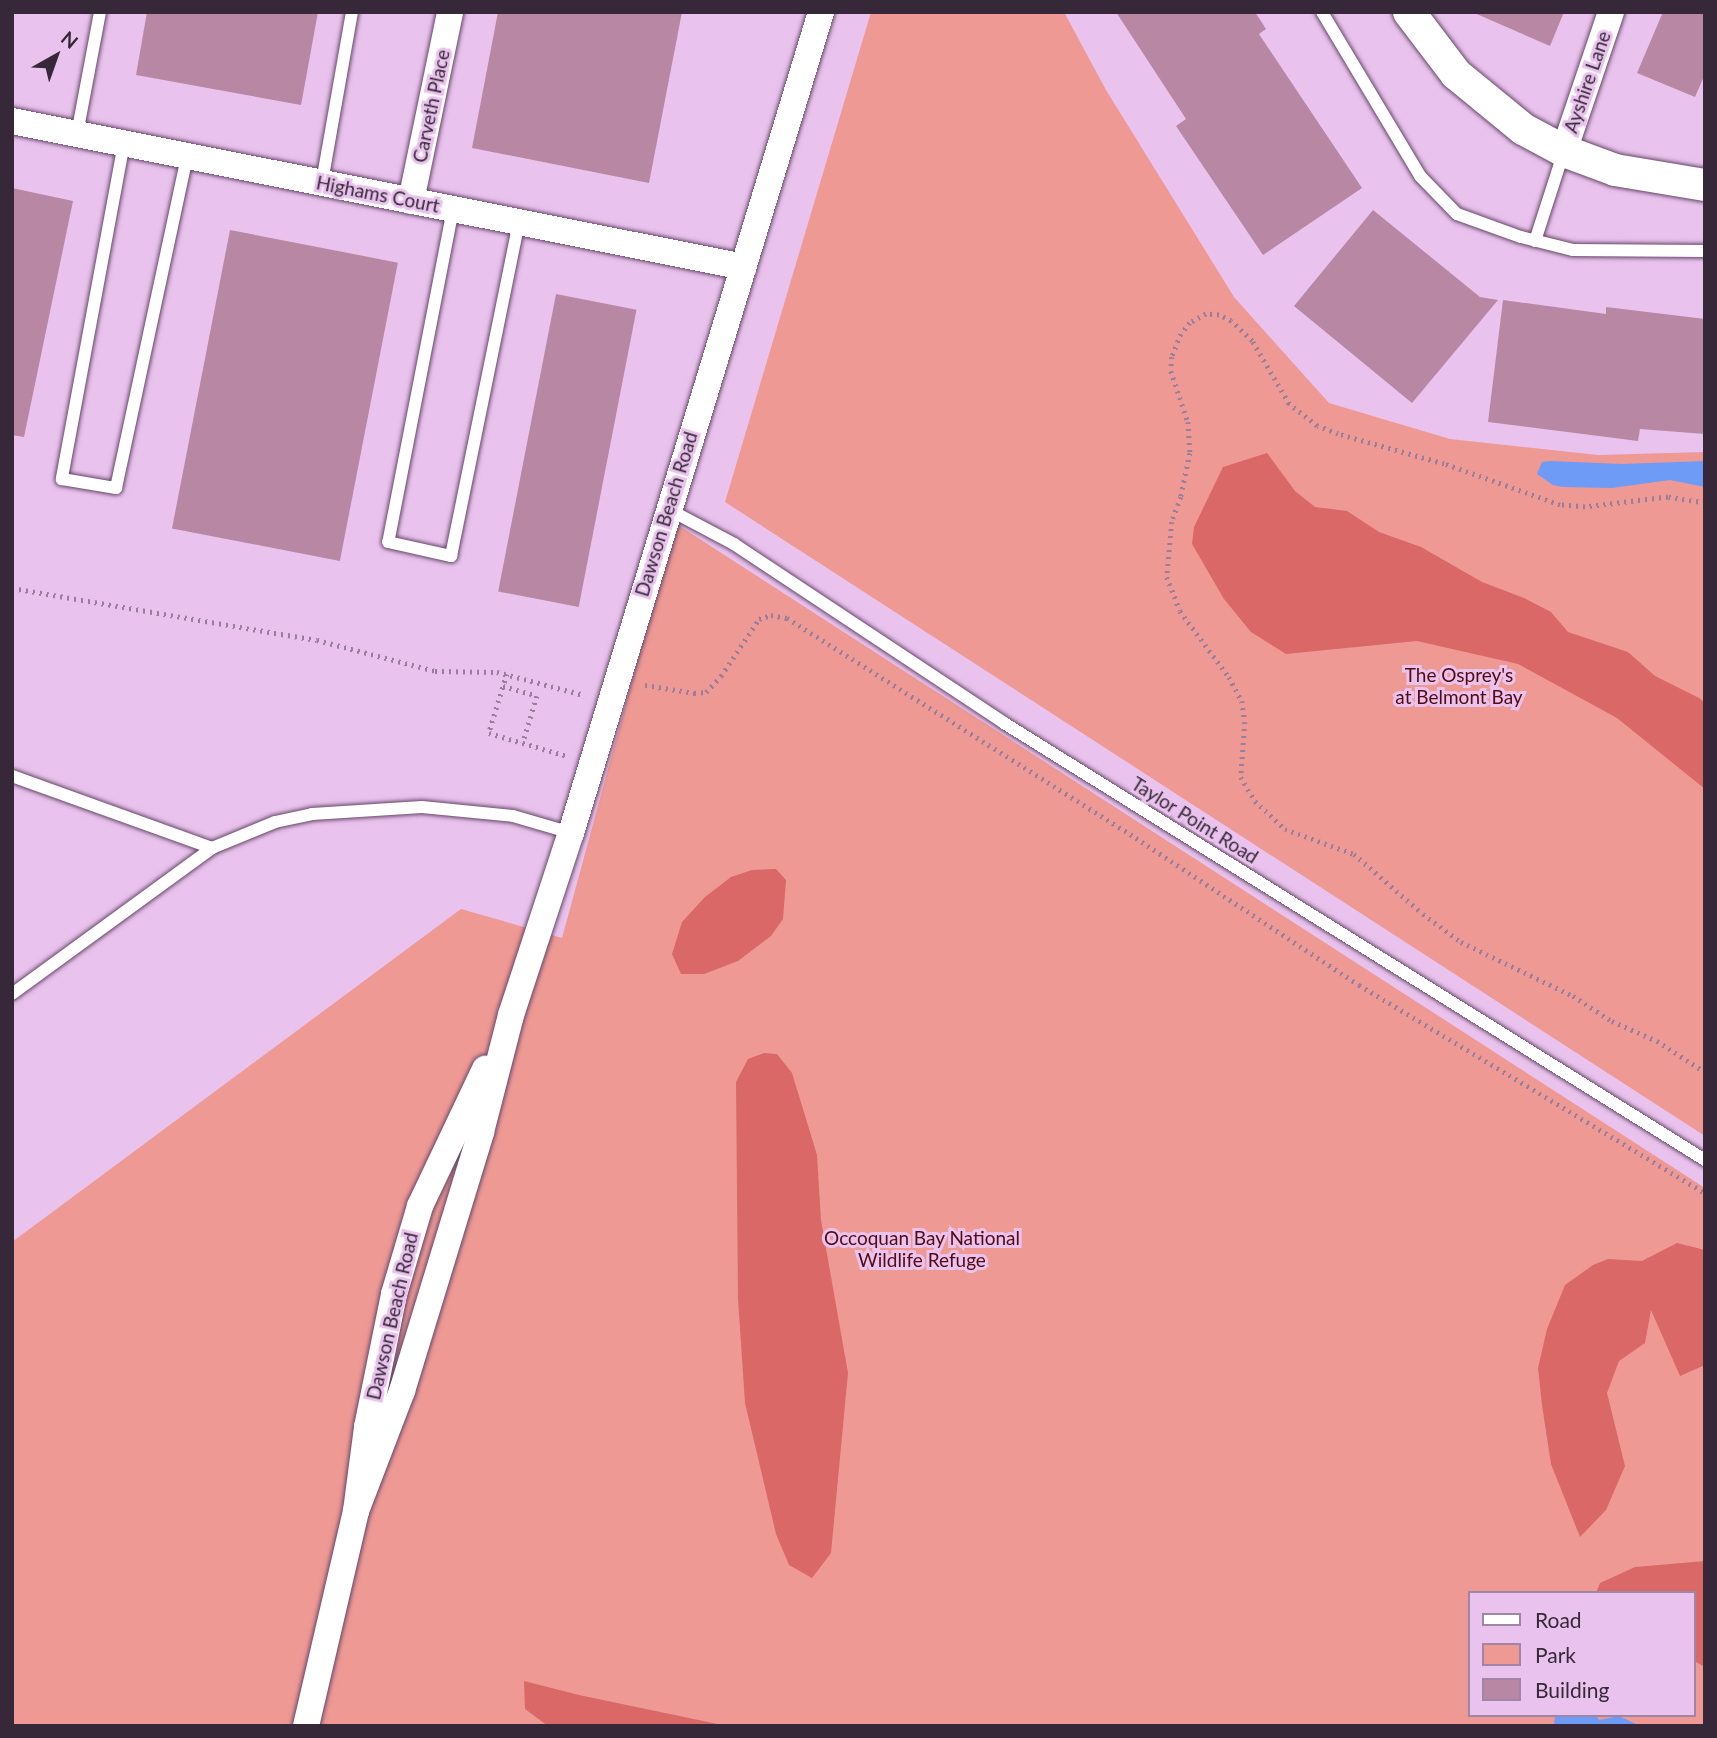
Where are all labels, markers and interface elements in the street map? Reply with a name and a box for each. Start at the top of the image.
north arrow [21,21,91,91]
text: N [57,26,83,53]
street label: Ayshire Lane [1559,28,1615,136]
street label: Carveth Place [408,47,454,165]
street label: Highams Court [314,171,442,217]
street label: Dawson Beach Road [630,429,702,599]
park label: The Osprey's at Belmont Bay [1395,664,1523,708]
street label: Taylor Point Road [1127,772,1263,868]
park label: Occoquan Bay National Wildlife Refuge [824,1227,1020,1271]
street label: Dawson Beach Road [362,1230,422,1402]
legend [1468,1591,1696,1717]
text: Road [1535,1607,1582,1632]
text: Park [1535,1642,1576,1667]
text: Building [1535,1677,1610,1702]

